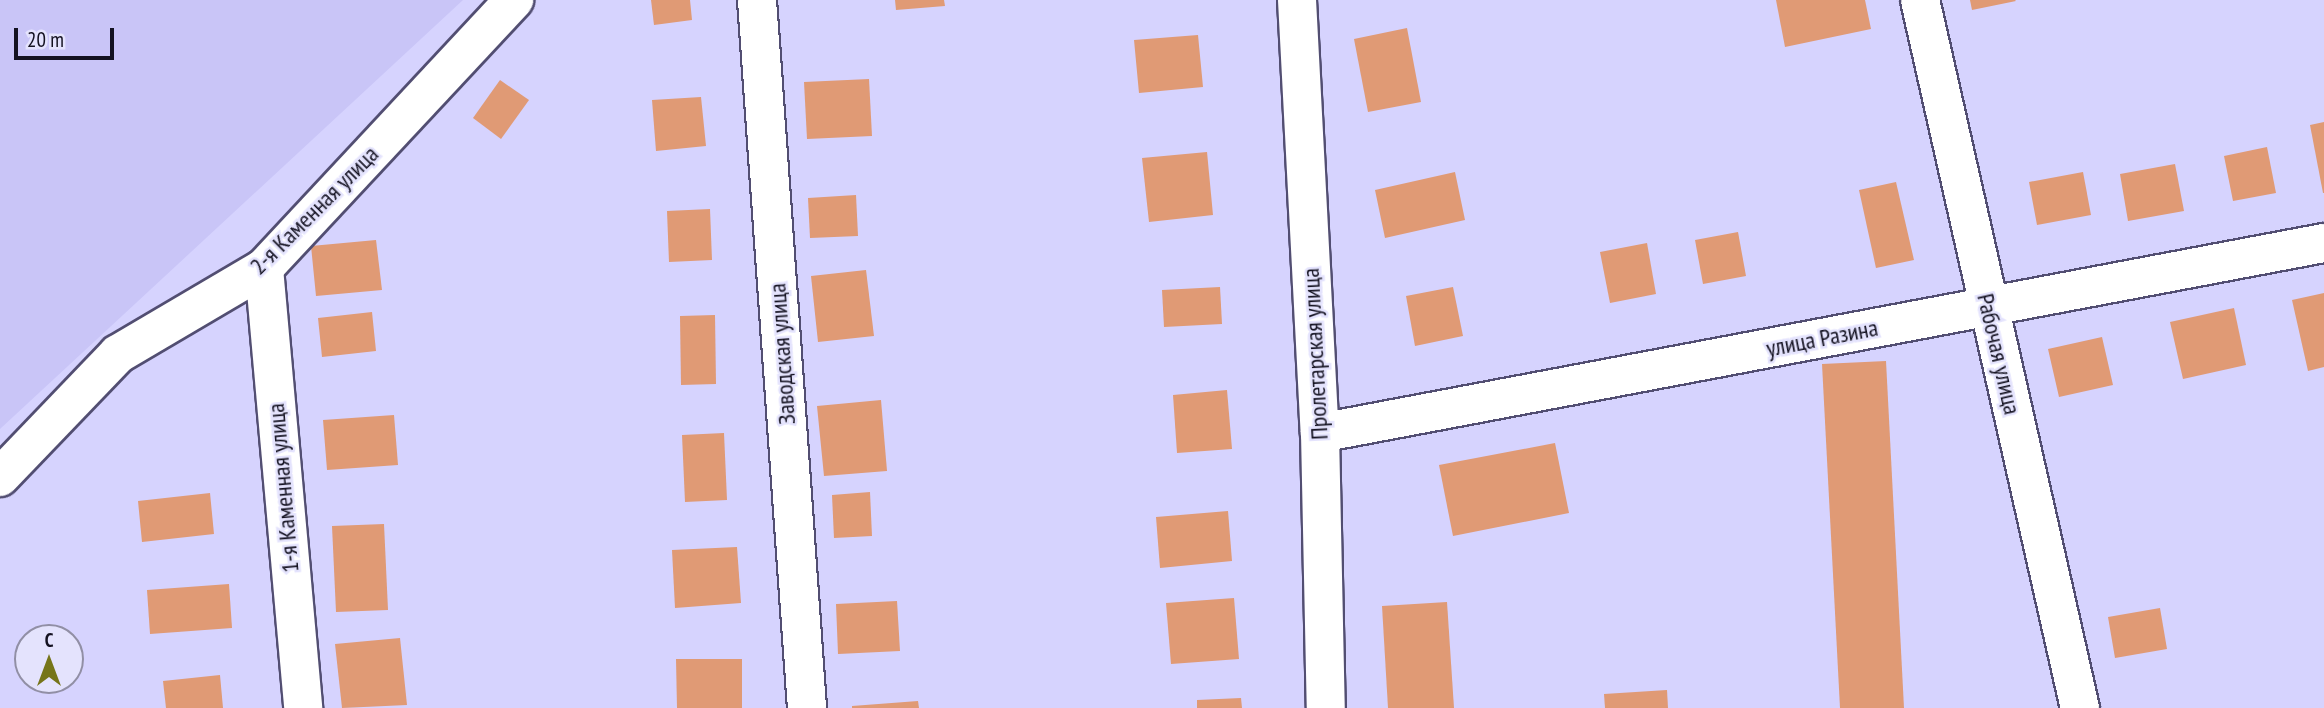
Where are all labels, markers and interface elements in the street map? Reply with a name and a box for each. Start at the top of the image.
scale bar [18,14,117,58]
text: 20 m [27,26,64,53]
street label: 2-я Каменная улица [244,140,384,280]
street label: Пролетарская улица [1296,267,1334,441]
street label: Заводская улица [763,282,801,426]
street label: Рабочая улица [1971,291,2027,417]
street label: улица Разина [1764,313,1880,363]
street label: 1-я Каменная улица [261,402,305,574]
north arrow [14,624,84,694]
text: С [45,628,53,652]

